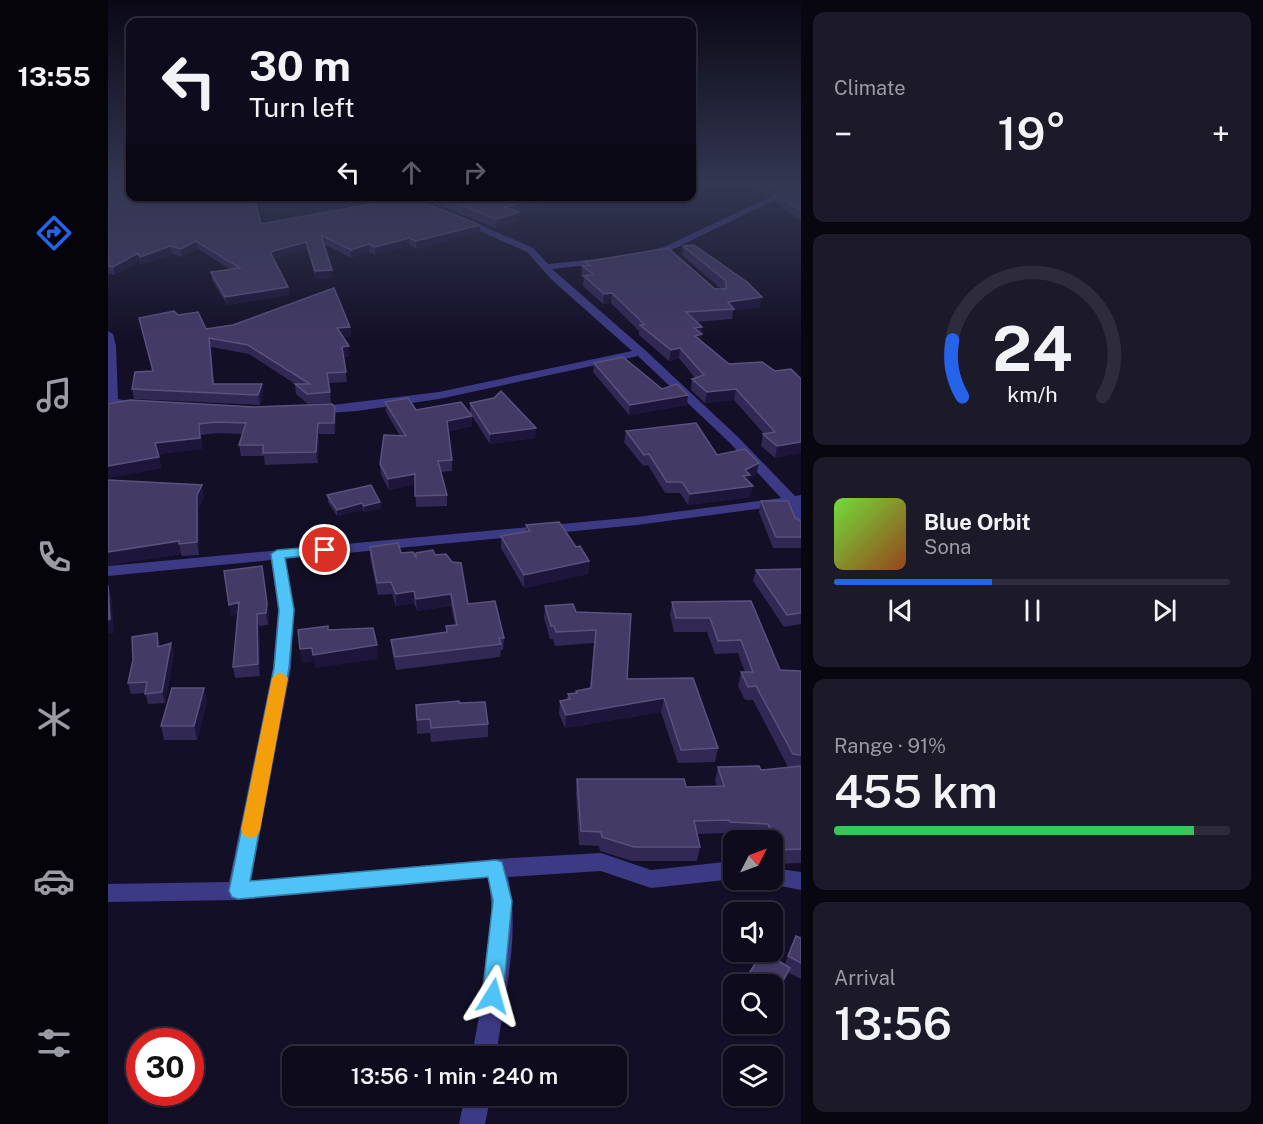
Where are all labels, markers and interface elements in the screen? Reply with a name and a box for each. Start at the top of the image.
text: 30 m [249,41,351,90]
icon: left [150,42,228,120]
text: 13:55 [17,60,91,92]
text: Climate [834,76,906,100]
text: Turn left [249,91,355,123]
text: 19° [998,107,1066,160]
text: − [834,115,852,153]
text: + [1212,115,1230,153]
icon: left [332,156,365,189]
icon: ahead [395,156,428,189]
icon: right [458,156,491,189]
icon: directions [33,212,75,254]
text: 24 [992,312,1072,385]
icon: music [33,374,75,416]
text: km/h [1007,382,1057,407]
text: Blue Orbit [924,509,1031,535]
pin [299,524,350,575]
icon: arrive [308,533,341,566]
text: Sona [924,535,971,559]
icon: phone [33,536,75,578]
icon: previous [884,594,917,627]
icon: pause [1016,594,1049,627]
icon: next [1148,594,1181,627]
icon: climate [33,698,75,740]
text: Range · 91% [834,734,946,758]
text: 455 km [834,765,998,818]
north arrow [723,830,783,890]
map controls [723,830,783,1106]
icon: car [33,860,75,902]
button: sound [723,902,783,962]
position arrow [461,964,525,1028]
text: Arrival [834,966,896,990]
button: search [723,974,783,1034]
text: 13:56 [834,997,952,1050]
icon: filters [33,1022,75,1064]
speed limit sign: 30 [126,1028,204,1106]
button: layers [723,1046,783,1106]
text: 13:56 · 1 min · 240 m [351,1063,558,1089]

